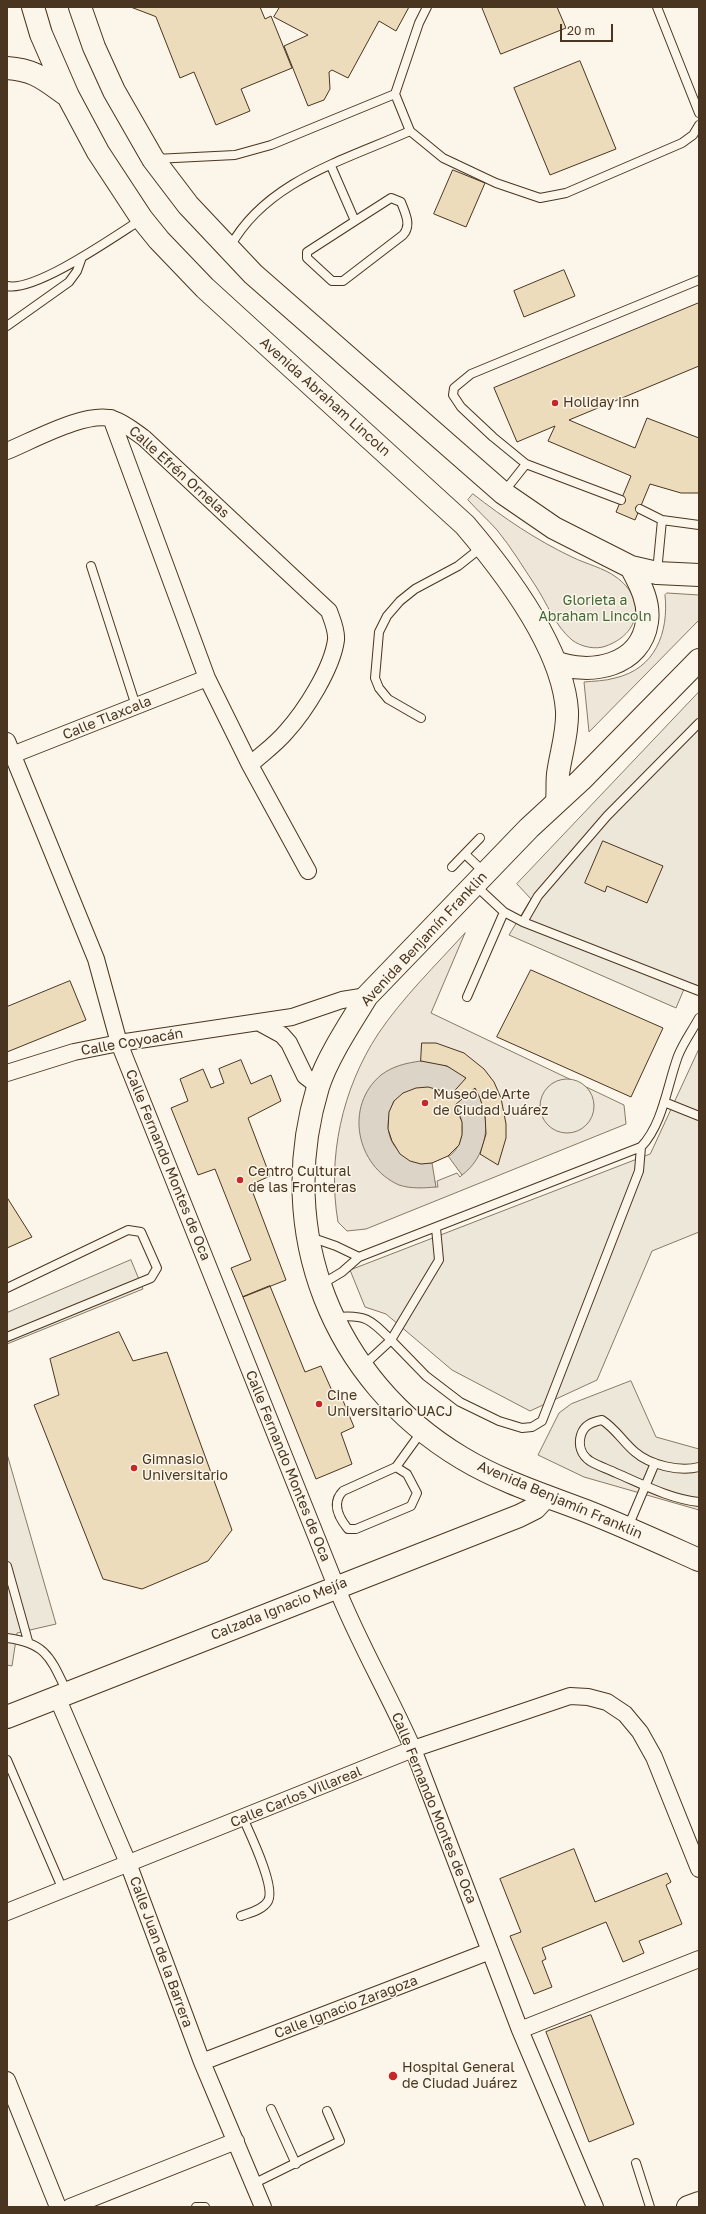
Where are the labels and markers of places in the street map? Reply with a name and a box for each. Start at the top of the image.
place label: Holiday Inn [563,395,639,411]
marker: Holiday Inn [550,398,560,408]
place label: Museo de Arte de Ciudad Juárez [433,1087,548,1120]
marker: Museo de Arte de Ciudad Juárez [420,1098,430,1108]
place label: Centro Cultural de las Fronteras [248,1164,356,1196]
marker: Centro Cultural de las Fronteras [235,1175,245,1185]
place label: Cine Universitario UACJ [327,1388,453,1420]
marker: Cine Universitario UACJ [314,1399,324,1409]
place label: Gimnasio Universitario [142,1452,228,1484]
marker: Gimnasio Universitario [129,1463,139,1473]
place label: Hospital General de Ciudad Juárez [402,2060,517,2092]
marker: Hospital General de Ciudad Juárez [387,2070,399,2082]

